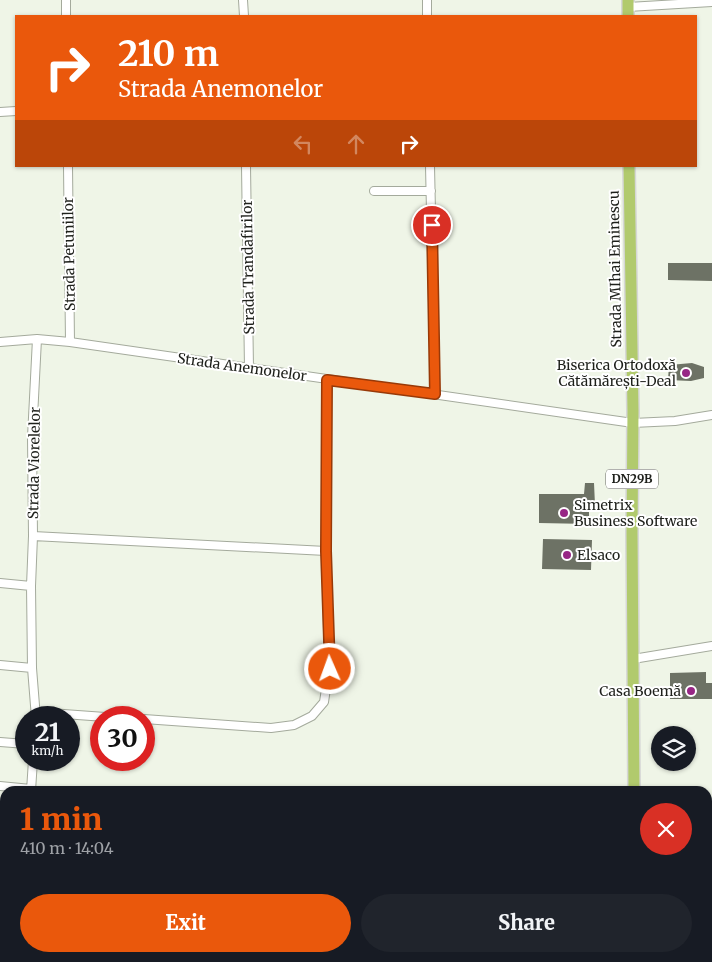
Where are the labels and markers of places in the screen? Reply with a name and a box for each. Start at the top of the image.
pin [411,204,453,246]
place label: Biserica Ortodoxă Cătămărești-Deal [557,356,677,390]
marker: Biserica Ortodoxă Cătămărești-Deal [680,367,692,379]
place label: Simetrix Business Software [574,496,697,530]
marker: Simetrix Business Software [558,507,570,519]
place label: Elsaco [577,546,620,564]
marker: Elsaco [561,549,573,561]
place label: Casa Boemă [599,682,681,700]
marker: Casa Boemă [685,685,697,697]

